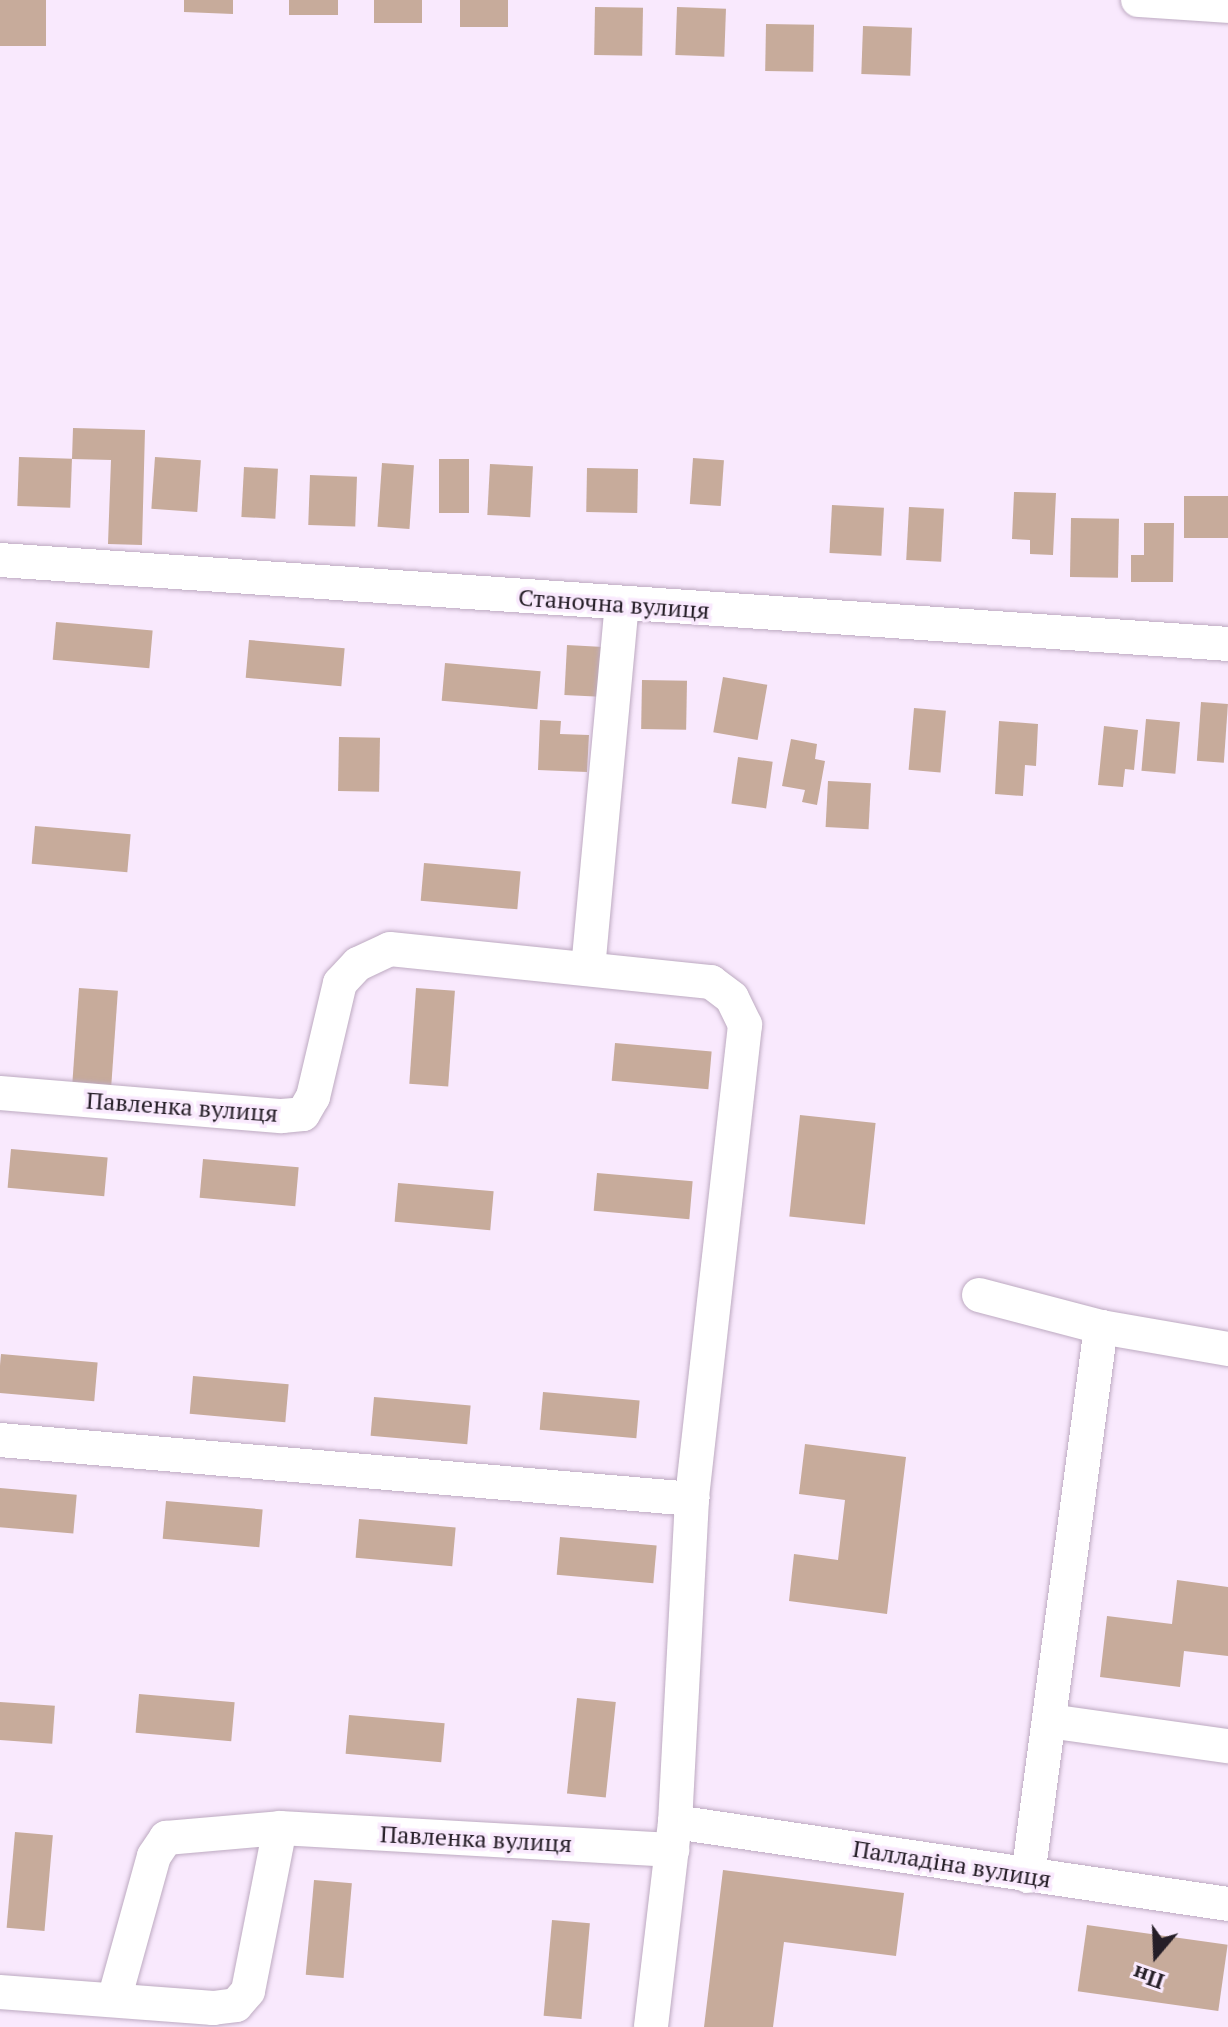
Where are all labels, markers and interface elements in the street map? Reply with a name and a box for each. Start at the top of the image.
street label: Станочна вулиця [517,583,711,625]
street label: Павленка вулиця [85,1086,279,1128]
street label: Павленка вулиця [379,1820,573,1858]
street label: Палладіна вулиця [851,1834,1053,1894]
north arrow [1116,1915,1196,1995]
text: Пн [1129,1959,1168,1997]

